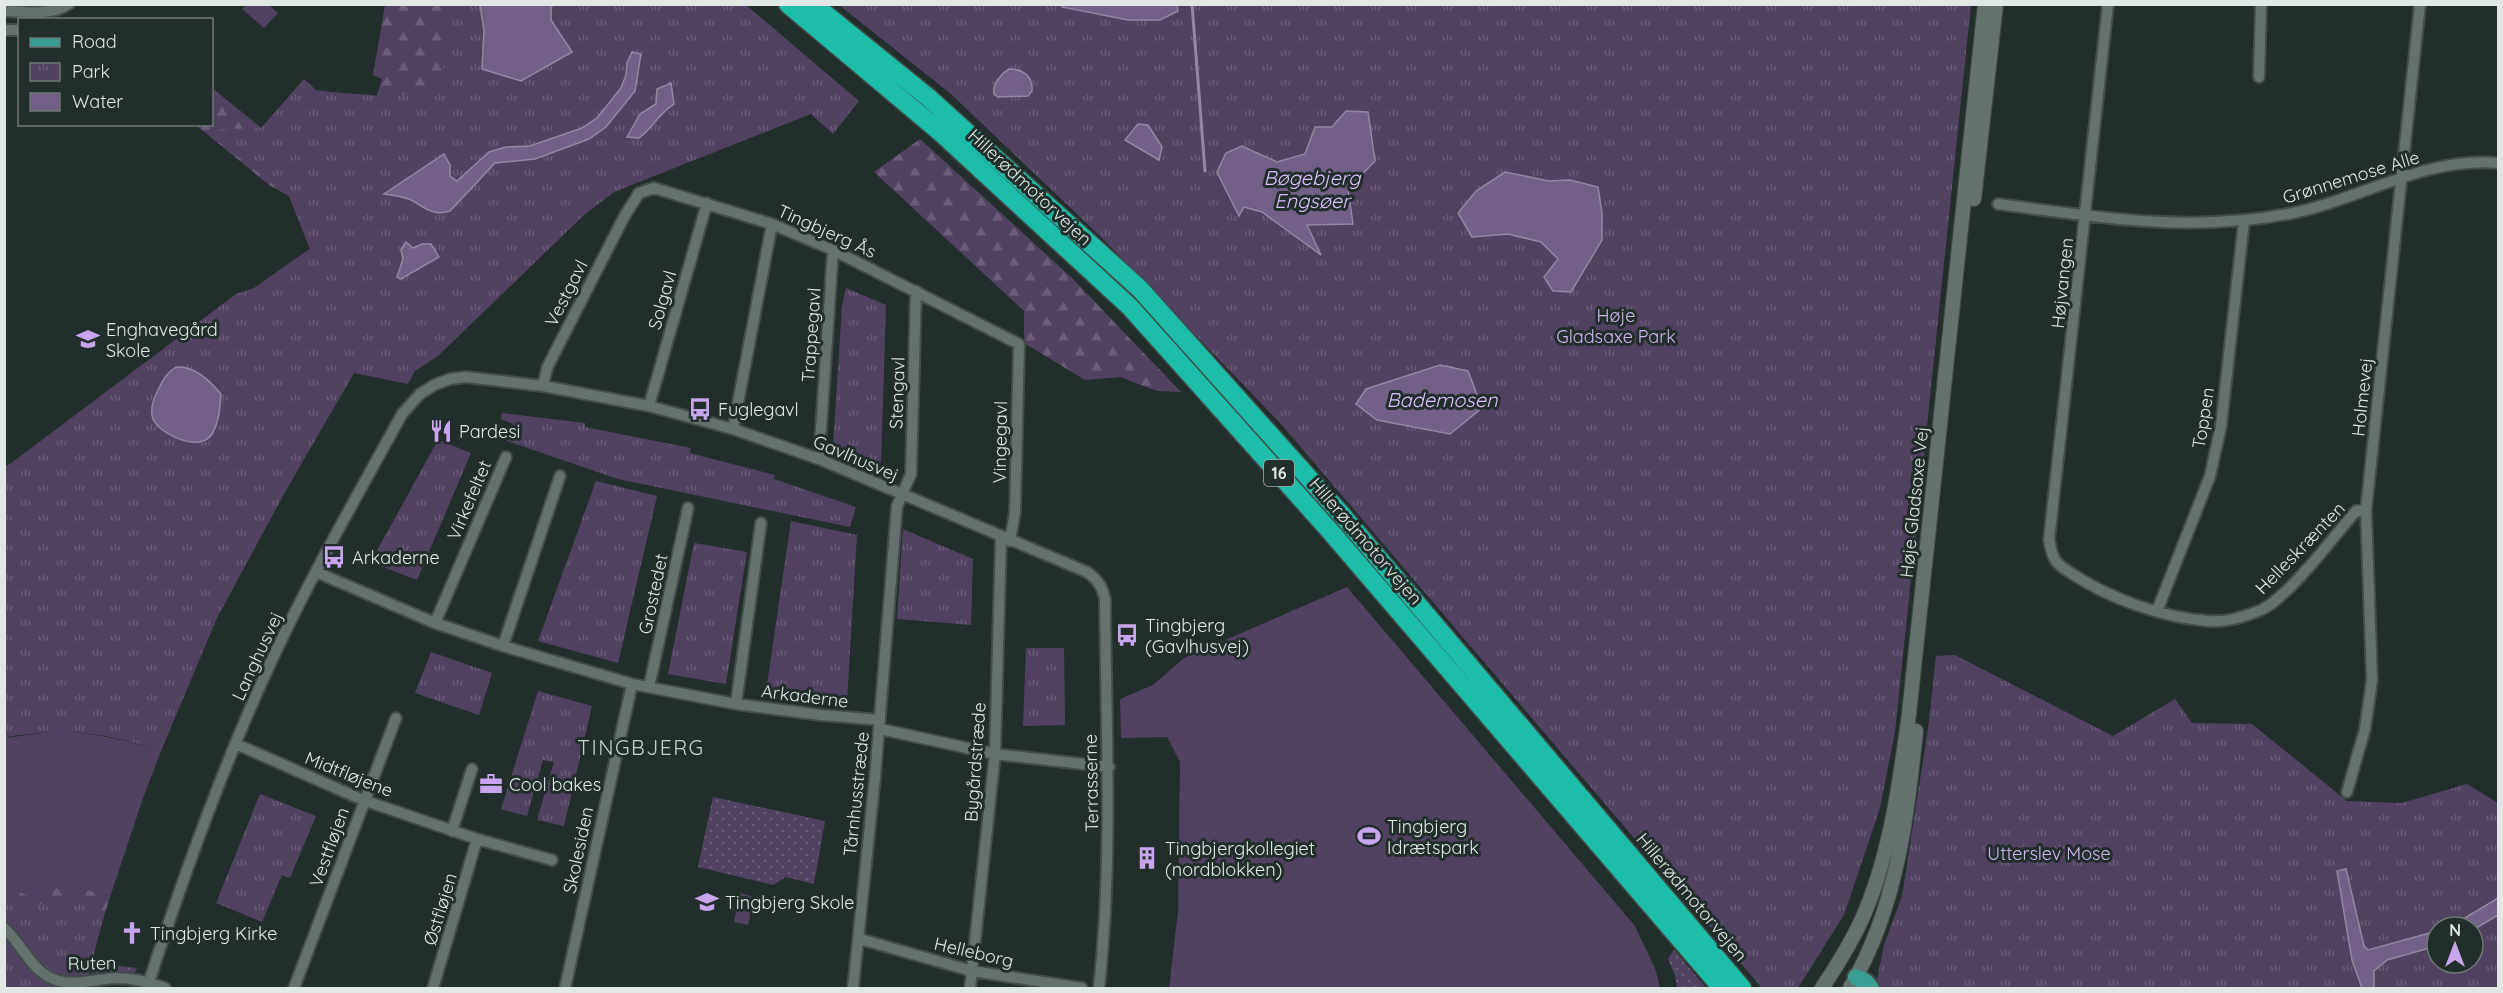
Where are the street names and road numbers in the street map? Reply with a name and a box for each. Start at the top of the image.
street label: Hillerødmotorvejen [963,124,1097,250]
street label: Grønnemose Alle [2280,145,2422,209]
street label: Tingbjerg Ås [774,199,880,263]
street label: Højvangen [2046,237,2078,329]
street label: Vestgavl [539,256,593,330]
street label: Solgavl [643,268,681,332]
street label: Trappegavl [796,287,826,383]
street label: Stengavl [884,357,910,429]
street label: Holmevej [2346,357,2378,437]
street label: Toppen [2187,386,2219,450]
street label: Vingegavl [988,400,1012,484]
street label: Høje Gladsaxe Vej [1895,425,1933,579]
street label: Gavlhusvej [810,430,902,486]
street label: Virkefeltet [442,457,496,543]
road number: 16 [1264,460,1294,486]
street label: Hillerødmotorvejen [1305,473,1427,609]
street label: Helleskrænten [2250,497,2350,599]
street label: Grostedet [633,552,673,636]
street label: Langhusvej [226,608,288,704]
street label: Arkaderne [760,679,850,713]
street label: Bygårdstræde [959,701,991,823]
street label: Tårnhusstræde [838,731,874,857]
street label: Terrasserne [1079,734,1103,832]
street label: Midtfløjene [302,746,396,802]
street label: Vestfløjen [304,804,354,890]
street label: Skolesiden [558,805,598,895]
street label: Hillerødmotorvejen [1631,828,1753,966]
street label: Østfløjen [418,870,462,948]
street label: Helleborg [932,932,1016,972]
street label: Ruten [67,951,117,975]

